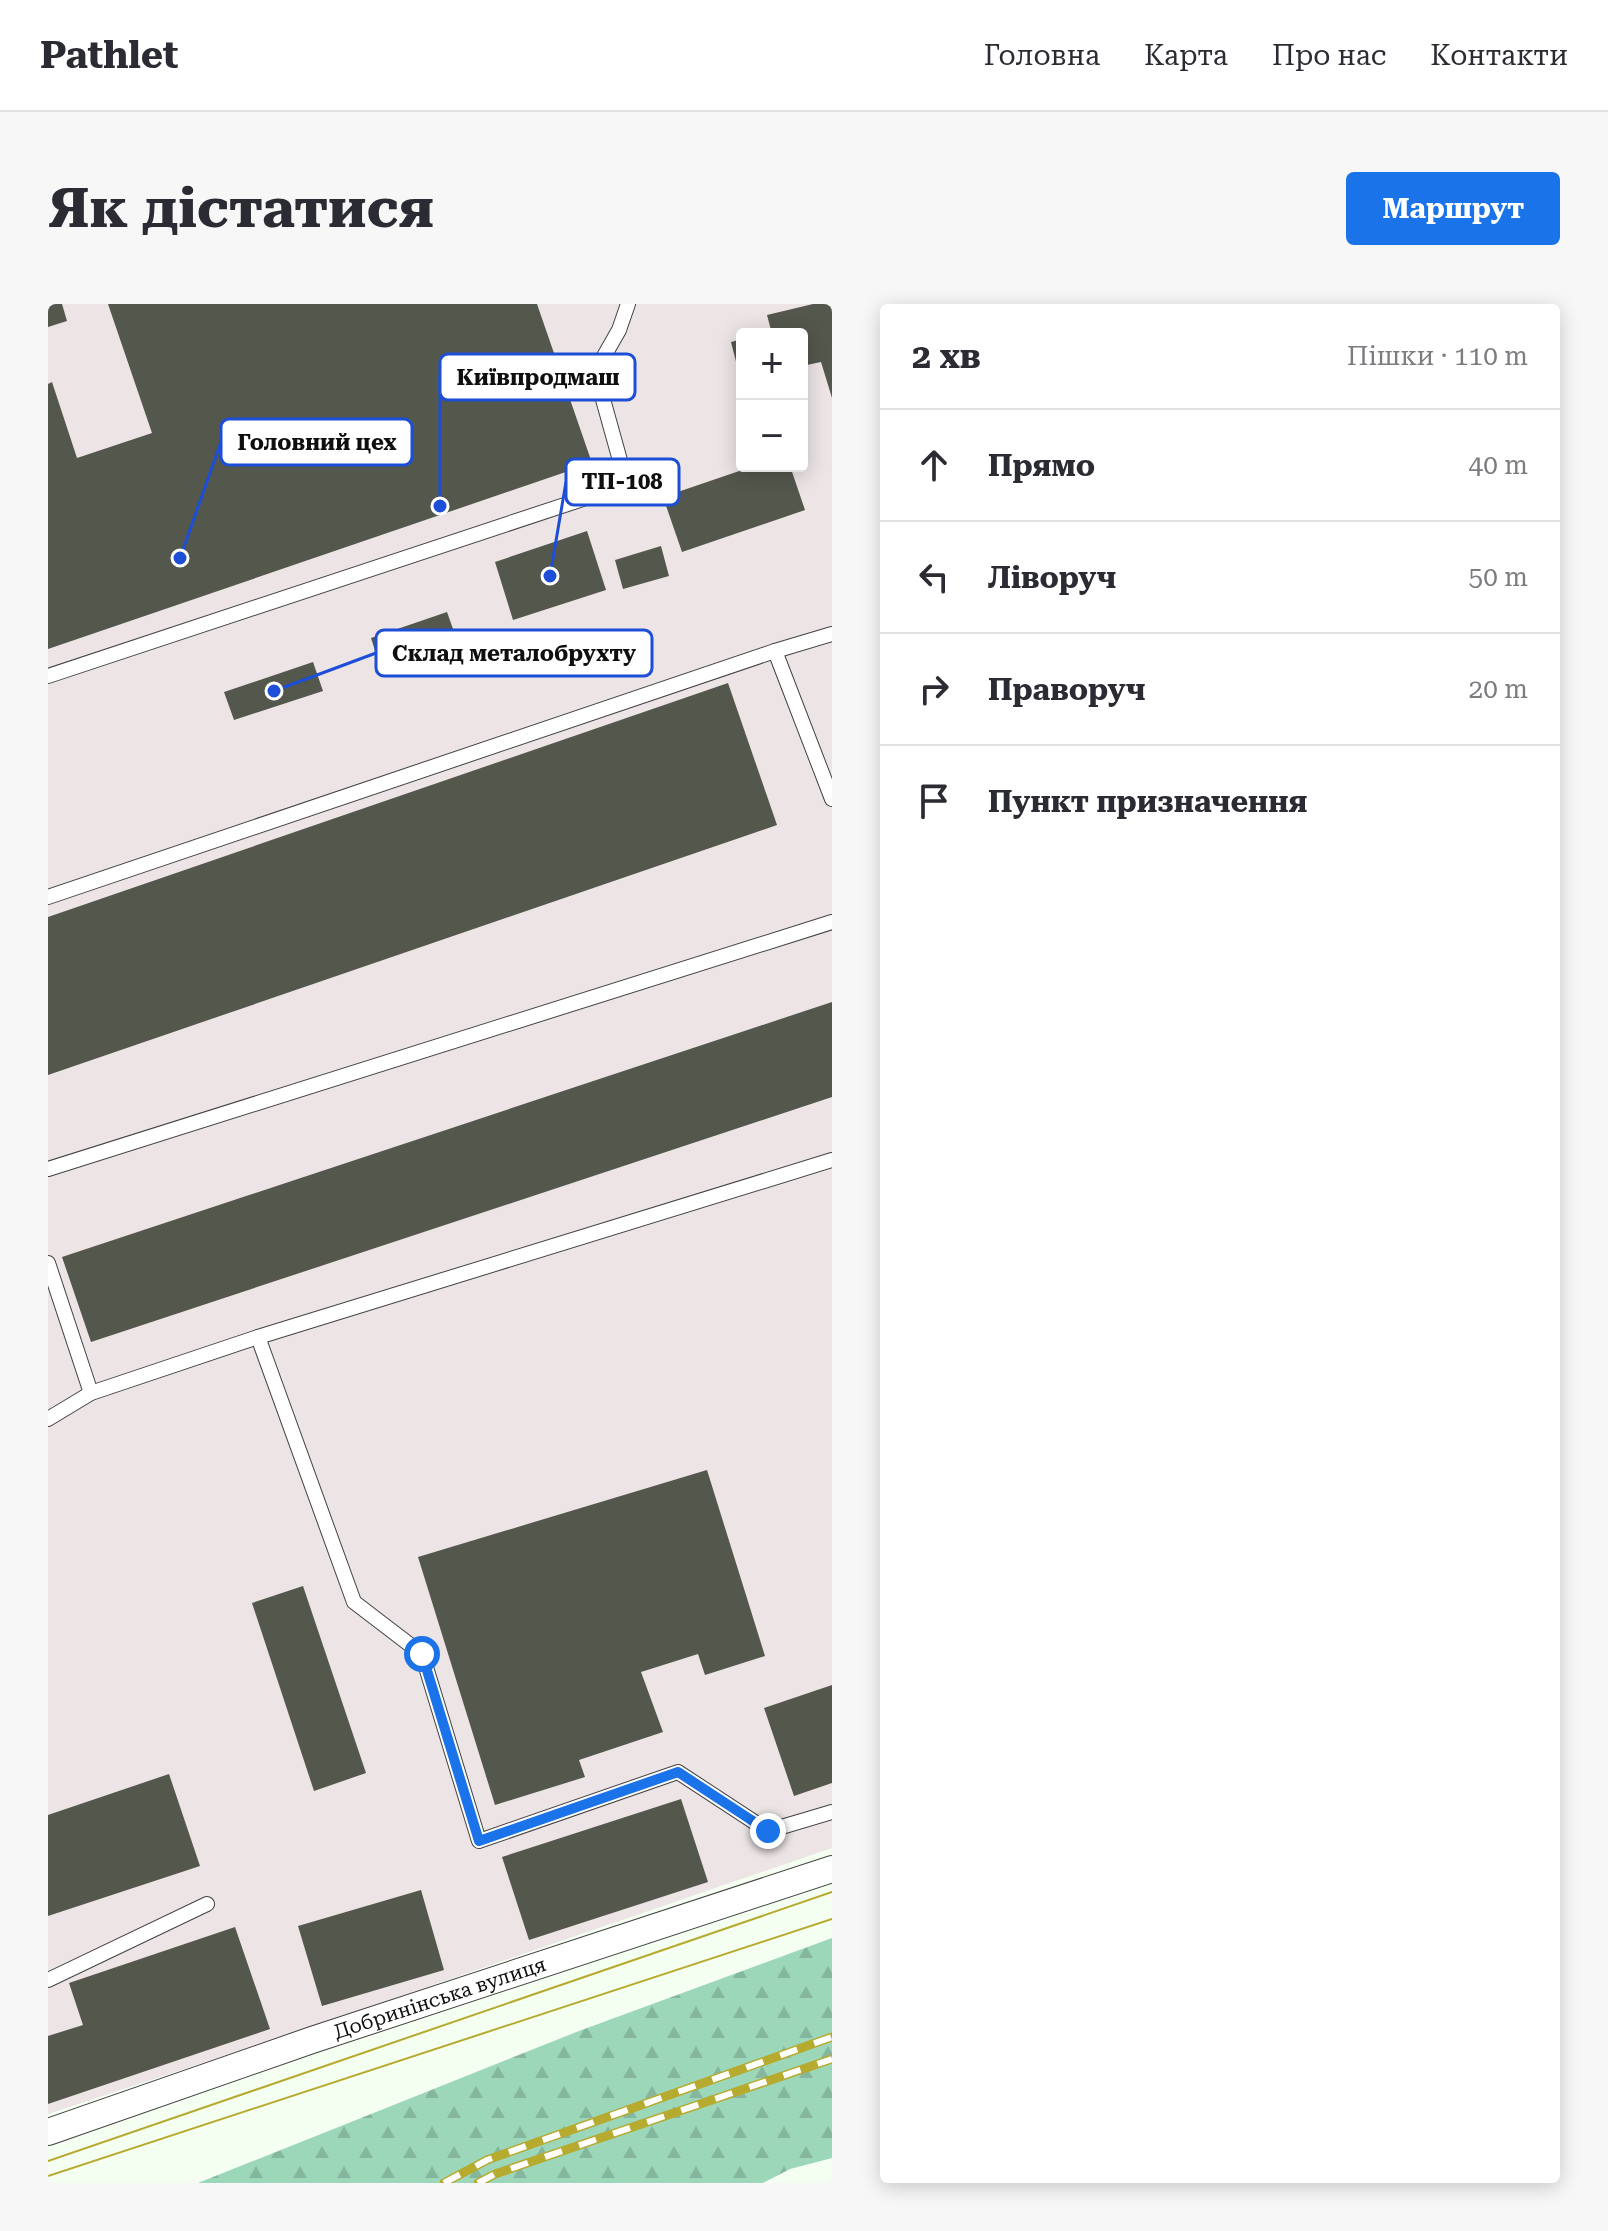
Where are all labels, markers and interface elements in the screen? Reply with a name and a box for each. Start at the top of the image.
text: Pathlet [40,33,178,77]
text: Головна [984,39,1100,72]
text: Карта [1144,39,1228,72]
text: Про нас [1272,39,1386,72]
text: Контакти [1430,39,1568,72]
button: Маршрут [1346,172,1560,245]
text: Як дістатися [48,175,434,241]
map controls [736,328,808,472]
button: + [736,328,808,400]
text: 2 хв [912,336,981,376]
text: Пішки · 110 m [1347,341,1528,371]
callout: Київпродмаш [440,354,635,400]
text: Київпродмаш [457,365,619,390]
button: − [736,400,808,472]
callout: Головний цех [221,419,412,465]
text: Головний цех [238,430,396,455]
icon: ahead [912,443,956,487]
text: Прямо [988,448,1095,483]
text: 40 m [1469,450,1528,480]
callout: ТП-108 [566,459,679,505]
text: ТП-108 [581,469,663,494]
icon: left [912,555,956,599]
text: Ліворуч [988,560,1116,595]
text: 50 m [1469,562,1528,592]
callout: Склад металобрухту [376,630,652,676]
text: Склад металобрухту [392,641,637,666]
icon: right [912,667,956,711]
text: Праворуч [988,672,1145,707]
text: 20 m [1469,674,1528,704]
icon: arrive [912,779,956,823]
text: Пункт призначення [988,784,1307,819]
route start [404,1636,440,1672]
route end [750,1813,786,1849]
street label: Добринінська вулиця [331,1952,549,2044]

